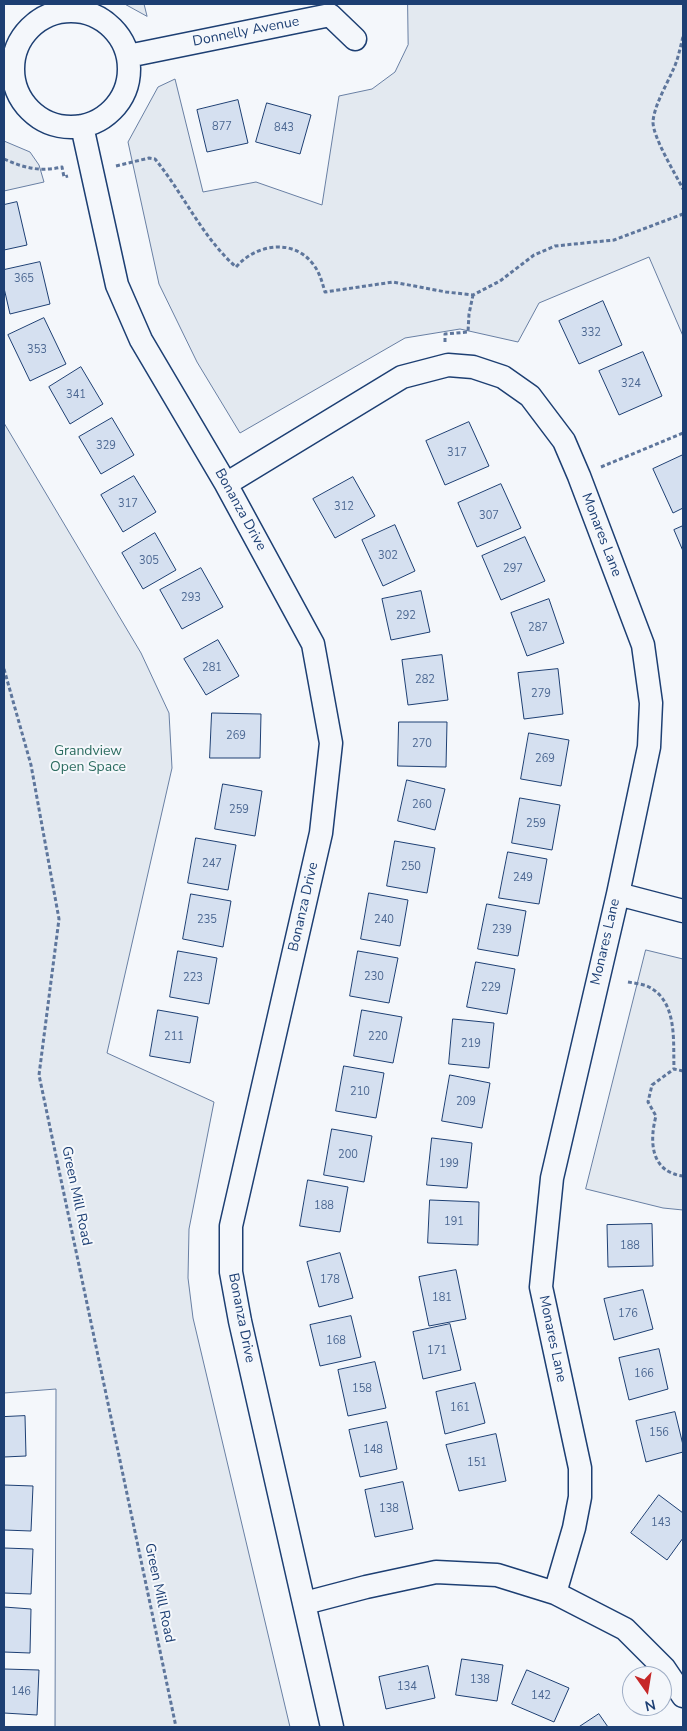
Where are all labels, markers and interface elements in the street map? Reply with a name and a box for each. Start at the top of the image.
street label: Donnelly Avenue [191,13,301,51]
house number: 877 [212,120,232,134]
house number: 843 [274,121,294,135]
house number: 365 [14,272,34,286]
house number: 332 [581,326,601,340]
house number: 353 [27,343,47,357]
house number: 324 [621,377,641,391]
house number: 341 [66,388,86,402]
house number: 329 [96,439,116,453]
house number: 317 [447,446,467,460]
street label: Bonanza Drive [211,466,269,554]
street label: Monares Lane [577,491,625,579]
house number: 317 [118,497,138,511]
house number: 312 [334,500,354,514]
house number: 307 [479,509,499,523]
house number: 302 [378,549,398,563]
house number: 305 [139,554,159,568]
house number: 297 [503,562,523,576]
house number: 293 [181,591,201,605]
house number: 292 [396,609,416,623]
house number: 287 [528,621,548,635]
house number: 281 [202,661,222,675]
house number: 282 [415,673,435,687]
house number: 279 [531,687,551,701]
house number: 269 [226,729,246,743]
house number: 270 [412,737,432,751]
park label: Grandview Open Space [50,744,126,776]
house number: 269 [535,752,555,766]
house number: 260 [412,798,432,812]
house number: 259 [229,803,249,817]
house number: 259 [526,817,546,831]
house number: 247 [202,857,222,871]
house number: 250 [401,860,421,874]
street label: Bonanza Drive [286,861,322,953]
house number: 249 [513,871,533,885]
street label: Monares Lane [588,897,624,987]
house number: 235 [197,913,217,927]
house number: 240 [374,913,394,927]
house number: 239 [492,923,512,937]
house number: 230 [364,970,384,984]
house number: 223 [183,971,203,985]
house number: 229 [481,981,501,995]
house number: 211 [164,1030,184,1044]
house number: 220 [368,1030,388,1044]
house number: 219 [461,1037,481,1051]
house number: 210 [350,1085,370,1099]
house number: 209 [456,1095,476,1109]
street label: Green Mill Road [57,1145,95,1247]
house number: 200 [338,1148,358,1162]
house number: 199 [439,1157,459,1171]
house number: 188 [314,1199,334,1213]
house number: 191 [444,1215,464,1229]
house number: 188 [620,1239,640,1253]
street label: Bonanza Drive [224,1272,258,1364]
house number: 178 [320,1273,340,1287]
house number: 181 [432,1291,452,1305]
street label: Monares Lane [535,1294,569,1384]
house number: 176 [618,1307,638,1321]
house number: 168 [326,1334,346,1348]
house number: 171 [427,1344,447,1358]
house number: 166 [634,1367,654,1381]
house number: 158 [352,1382,372,1396]
house number: 161 [450,1401,470,1415]
house number: 156 [649,1426,669,1440]
house number: 148 [363,1443,383,1457]
house number: 151 [467,1456,487,1470]
house number: 138 [379,1502,399,1516]
house number: 143 [651,1516,671,1530]
street label: Green Mill Road [140,1542,178,1644]
north arrow [622,1666,672,1716]
house number: 138 [470,1673,490,1687]
house number: 134 [397,1680,417,1694]
house number: 146 [11,1685,31,1699]
house number: 142 [531,1689,551,1703]
text: N [643,1695,658,1716]

